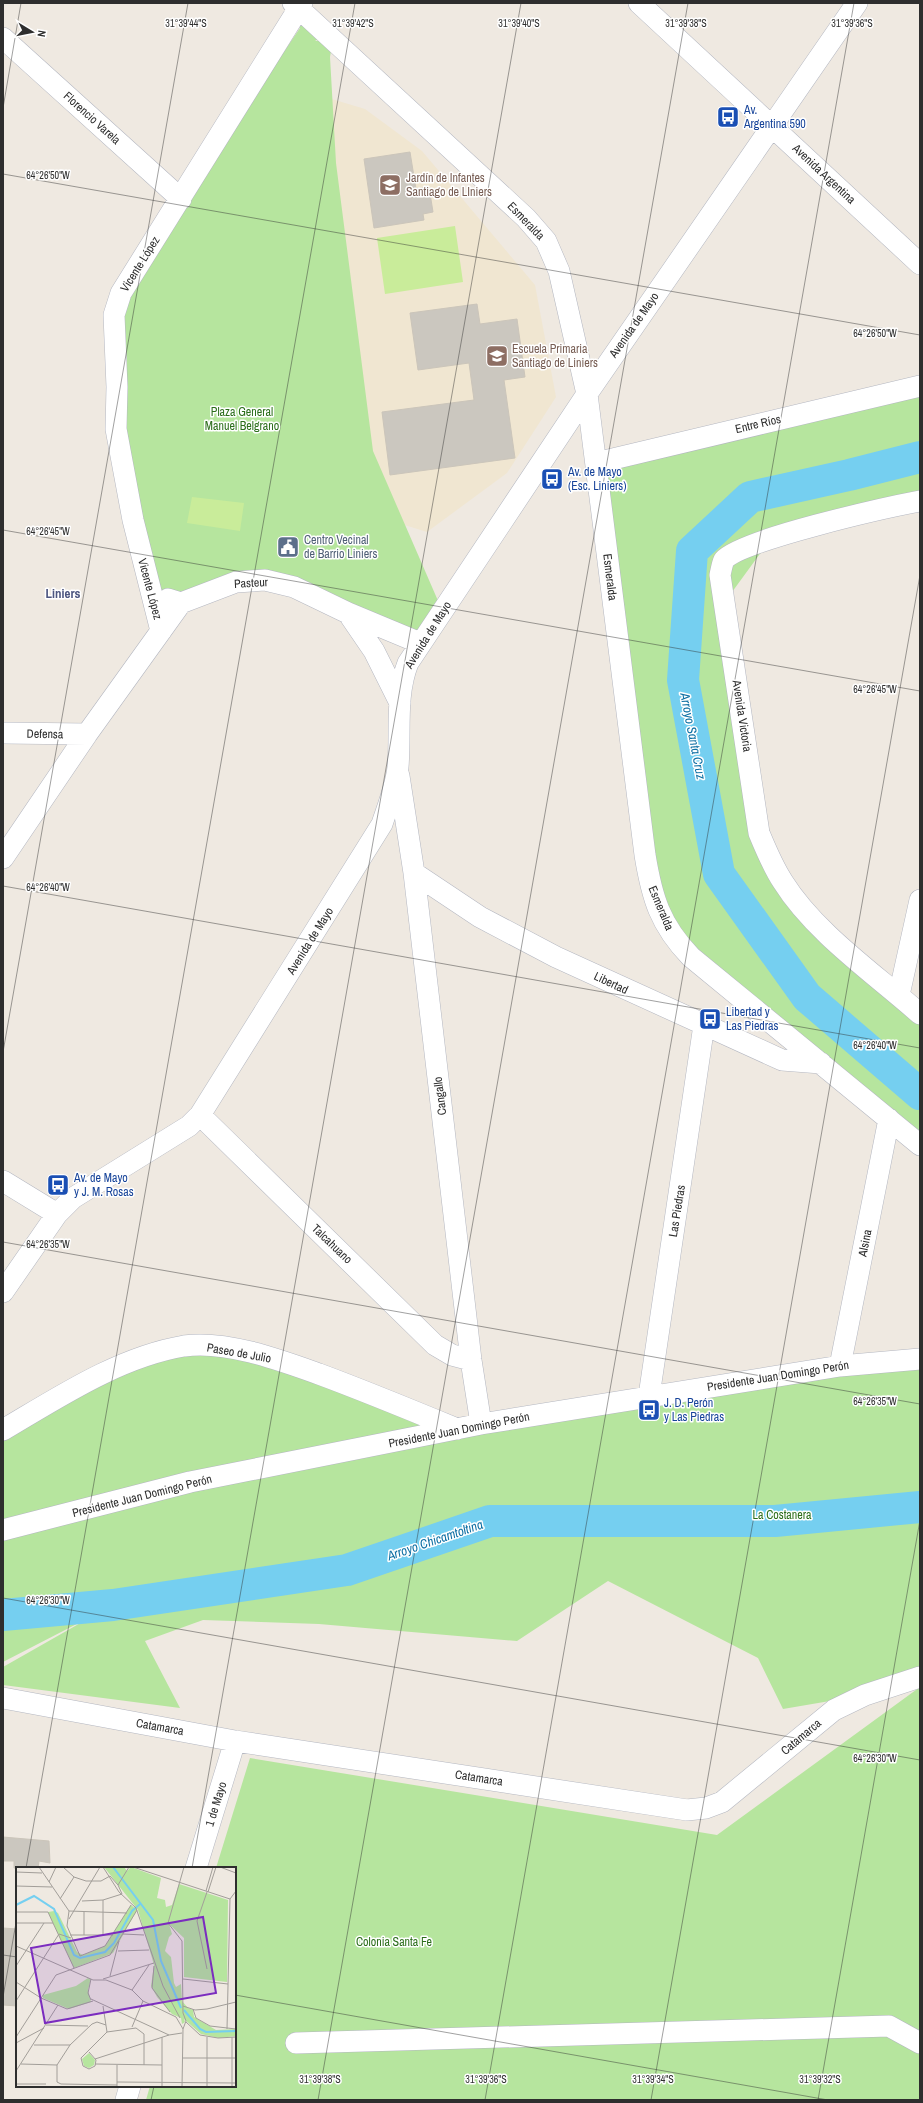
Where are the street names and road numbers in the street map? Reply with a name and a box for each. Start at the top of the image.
street label: Florencio Varela [60,88,124,148]
street label: Avenida Argentina [788,140,859,208]
street label: Esmeralda [504,199,548,244]
street label: Vicente López [117,233,163,295]
street label: Avenida de Mayo [605,289,662,362]
street label: Entre Ríos [734,411,783,437]
street label: Esmeralda [599,553,621,602]
street label: Vicente López [134,557,166,621]
street label: Pasteur [234,574,269,592]
street label: Avenida de Mayo [400,598,455,672]
street label: Avenida Victoria [728,678,756,754]
street label: Defensa [27,726,64,742]
street label: Esmeralda [644,883,678,933]
street label: Avenida de Mayo [282,904,337,978]
street label: Libertad [591,968,631,998]
street label: Cangallo [430,1076,450,1116]
street label: Las Piedras [665,1184,689,1238]
street label: Talcahuano [308,1221,356,1267]
street label: Alsina [854,1228,876,1259]
street label: Paseo de Julio [206,1339,272,1367]
street label: Presidente Juan Domingo Perón [706,1357,850,1395]
street label: Presidente Juan Domingo Perón [387,1408,531,1452]
street label: Presidente Juan Domingo Perón [71,1471,213,1521]
street label: Catamarca [135,1715,186,1739]
street label: Catamarca [777,1715,825,1759]
street label: Catamarca [454,1766,505,1790]
street label: 1 de Mayo [202,1780,230,1828]

